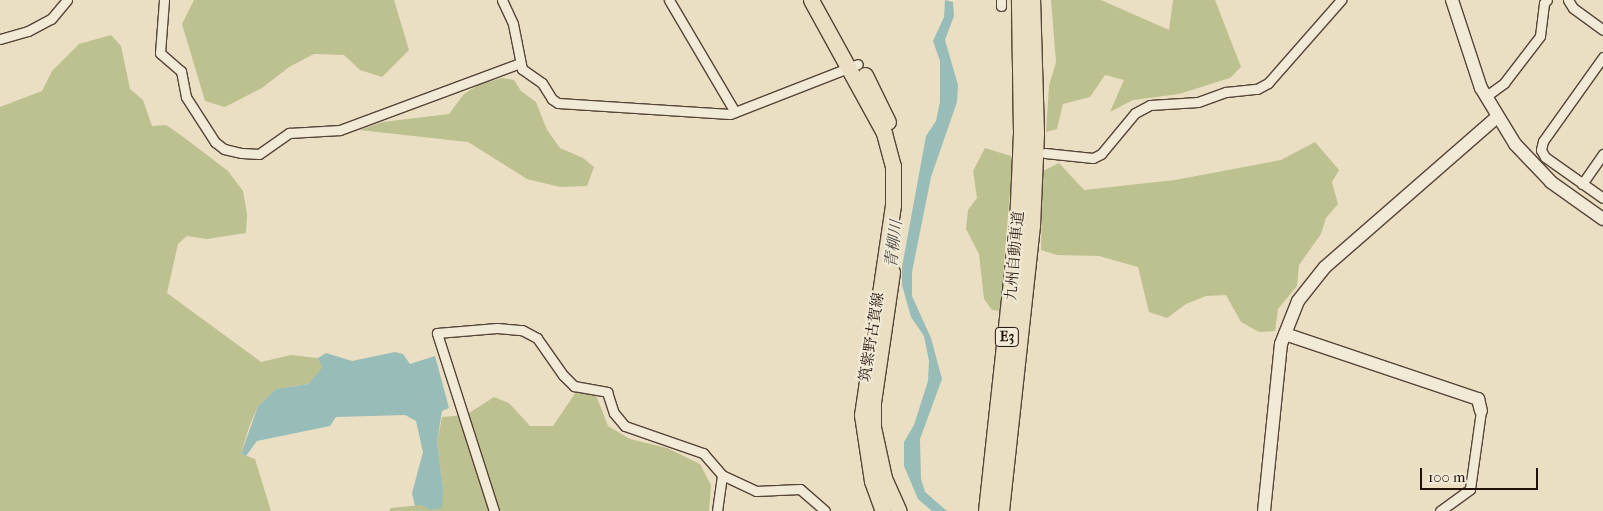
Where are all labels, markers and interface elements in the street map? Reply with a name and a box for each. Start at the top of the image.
street label: 九州自動車道 [1002,210,1028,302]
water label: 青柳川 [882,219,906,269]
street label: 筑紫野古賀線 [856,291,888,383]
road number: E3 [994,326,1020,348]
scale bar [1423,458,1540,490]
text: 100 m [1428,468,1466,486]

